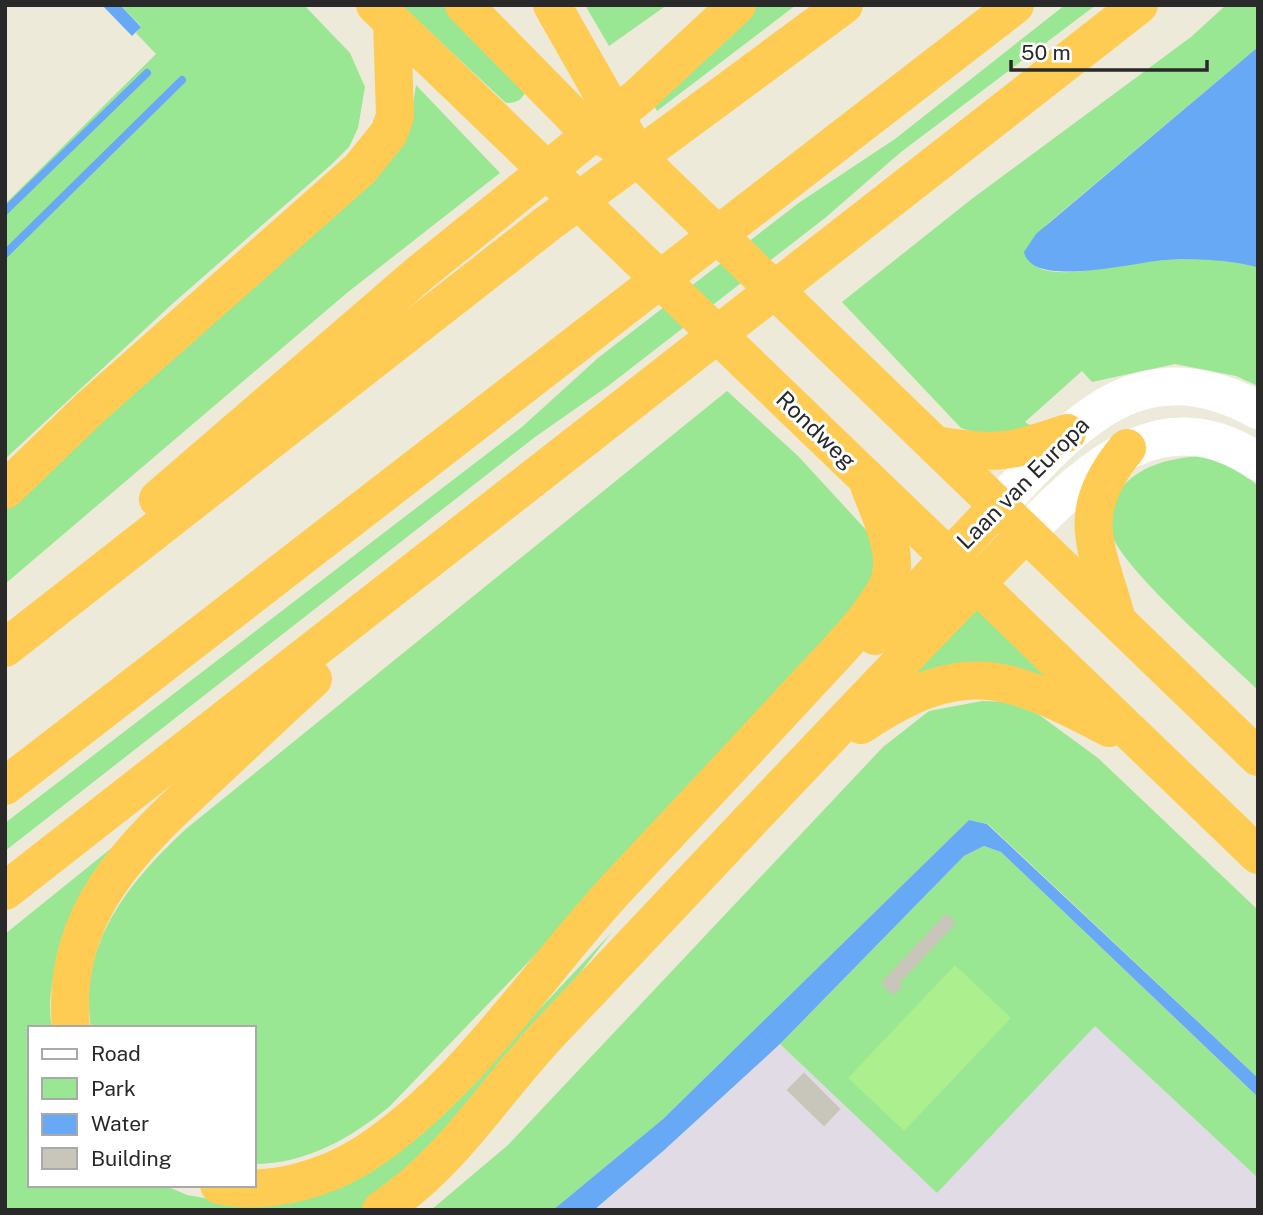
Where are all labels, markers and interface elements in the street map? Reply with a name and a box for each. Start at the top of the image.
scale bar [1011,28,1207,72]
text: 50 m [1021,40,1071,65]
street label: Rondweg [771,385,862,474]
street label: Laan van Europa [951,411,1094,554]
legend [28,1026,256,1187]
text: Road [91,1041,141,1066]
text: Park [91,1076,136,1101]
text: Water [91,1111,149,1136]
text: Building [91,1146,172,1171]

